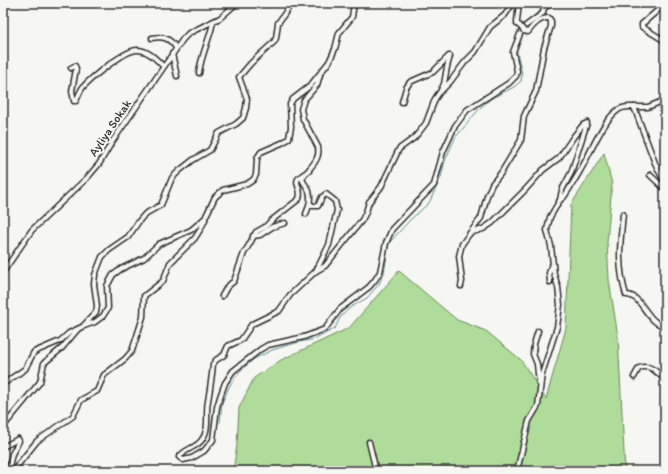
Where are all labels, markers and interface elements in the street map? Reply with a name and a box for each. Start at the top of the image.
street label: Ayliya Sokak [86,97,134,159]

